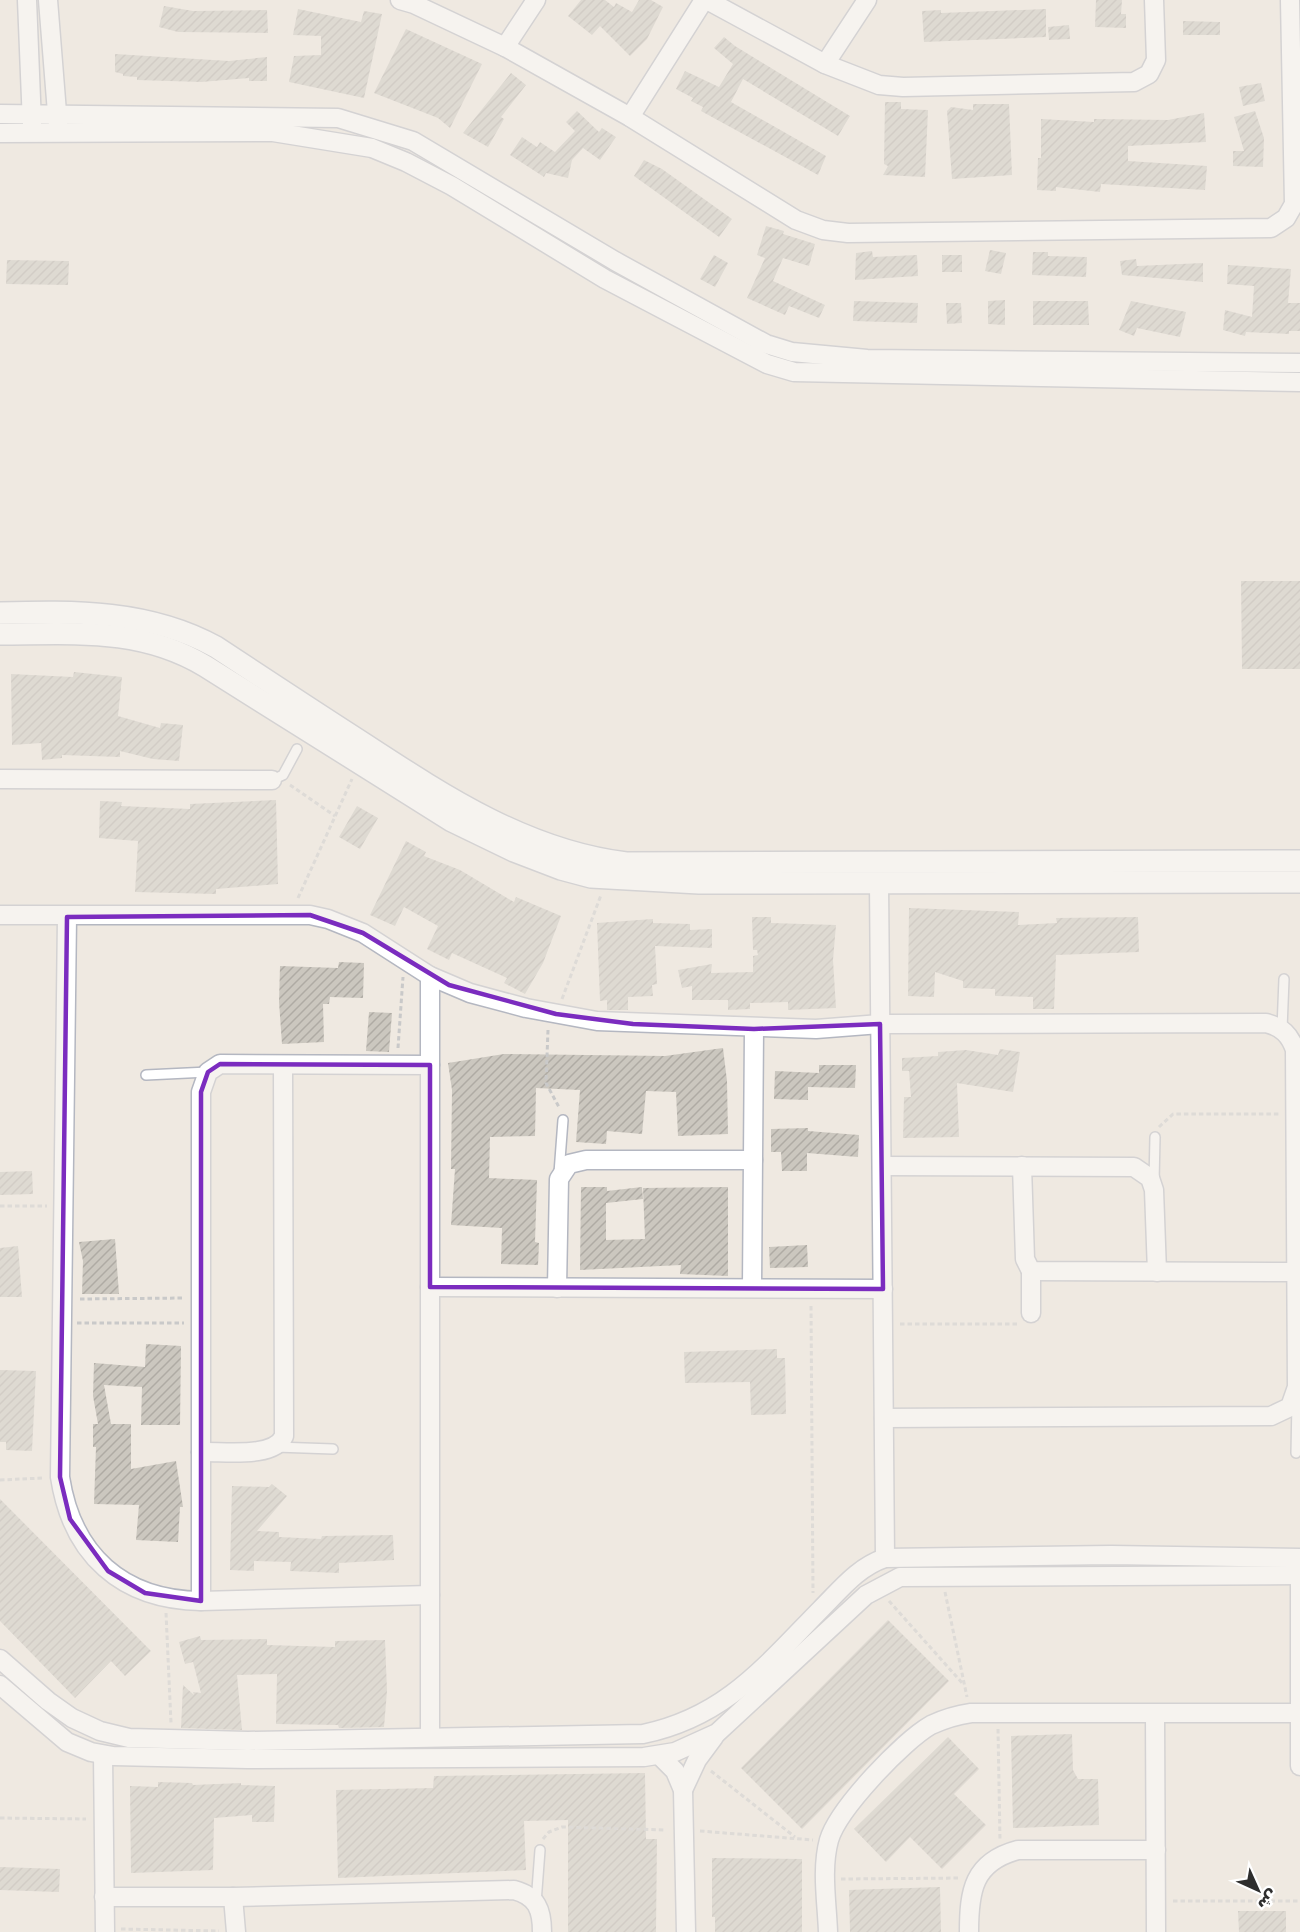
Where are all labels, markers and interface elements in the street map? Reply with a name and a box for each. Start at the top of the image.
north arrow [1228,1860,1288,1920]
text: ش [1254,1886,1283,1915]

